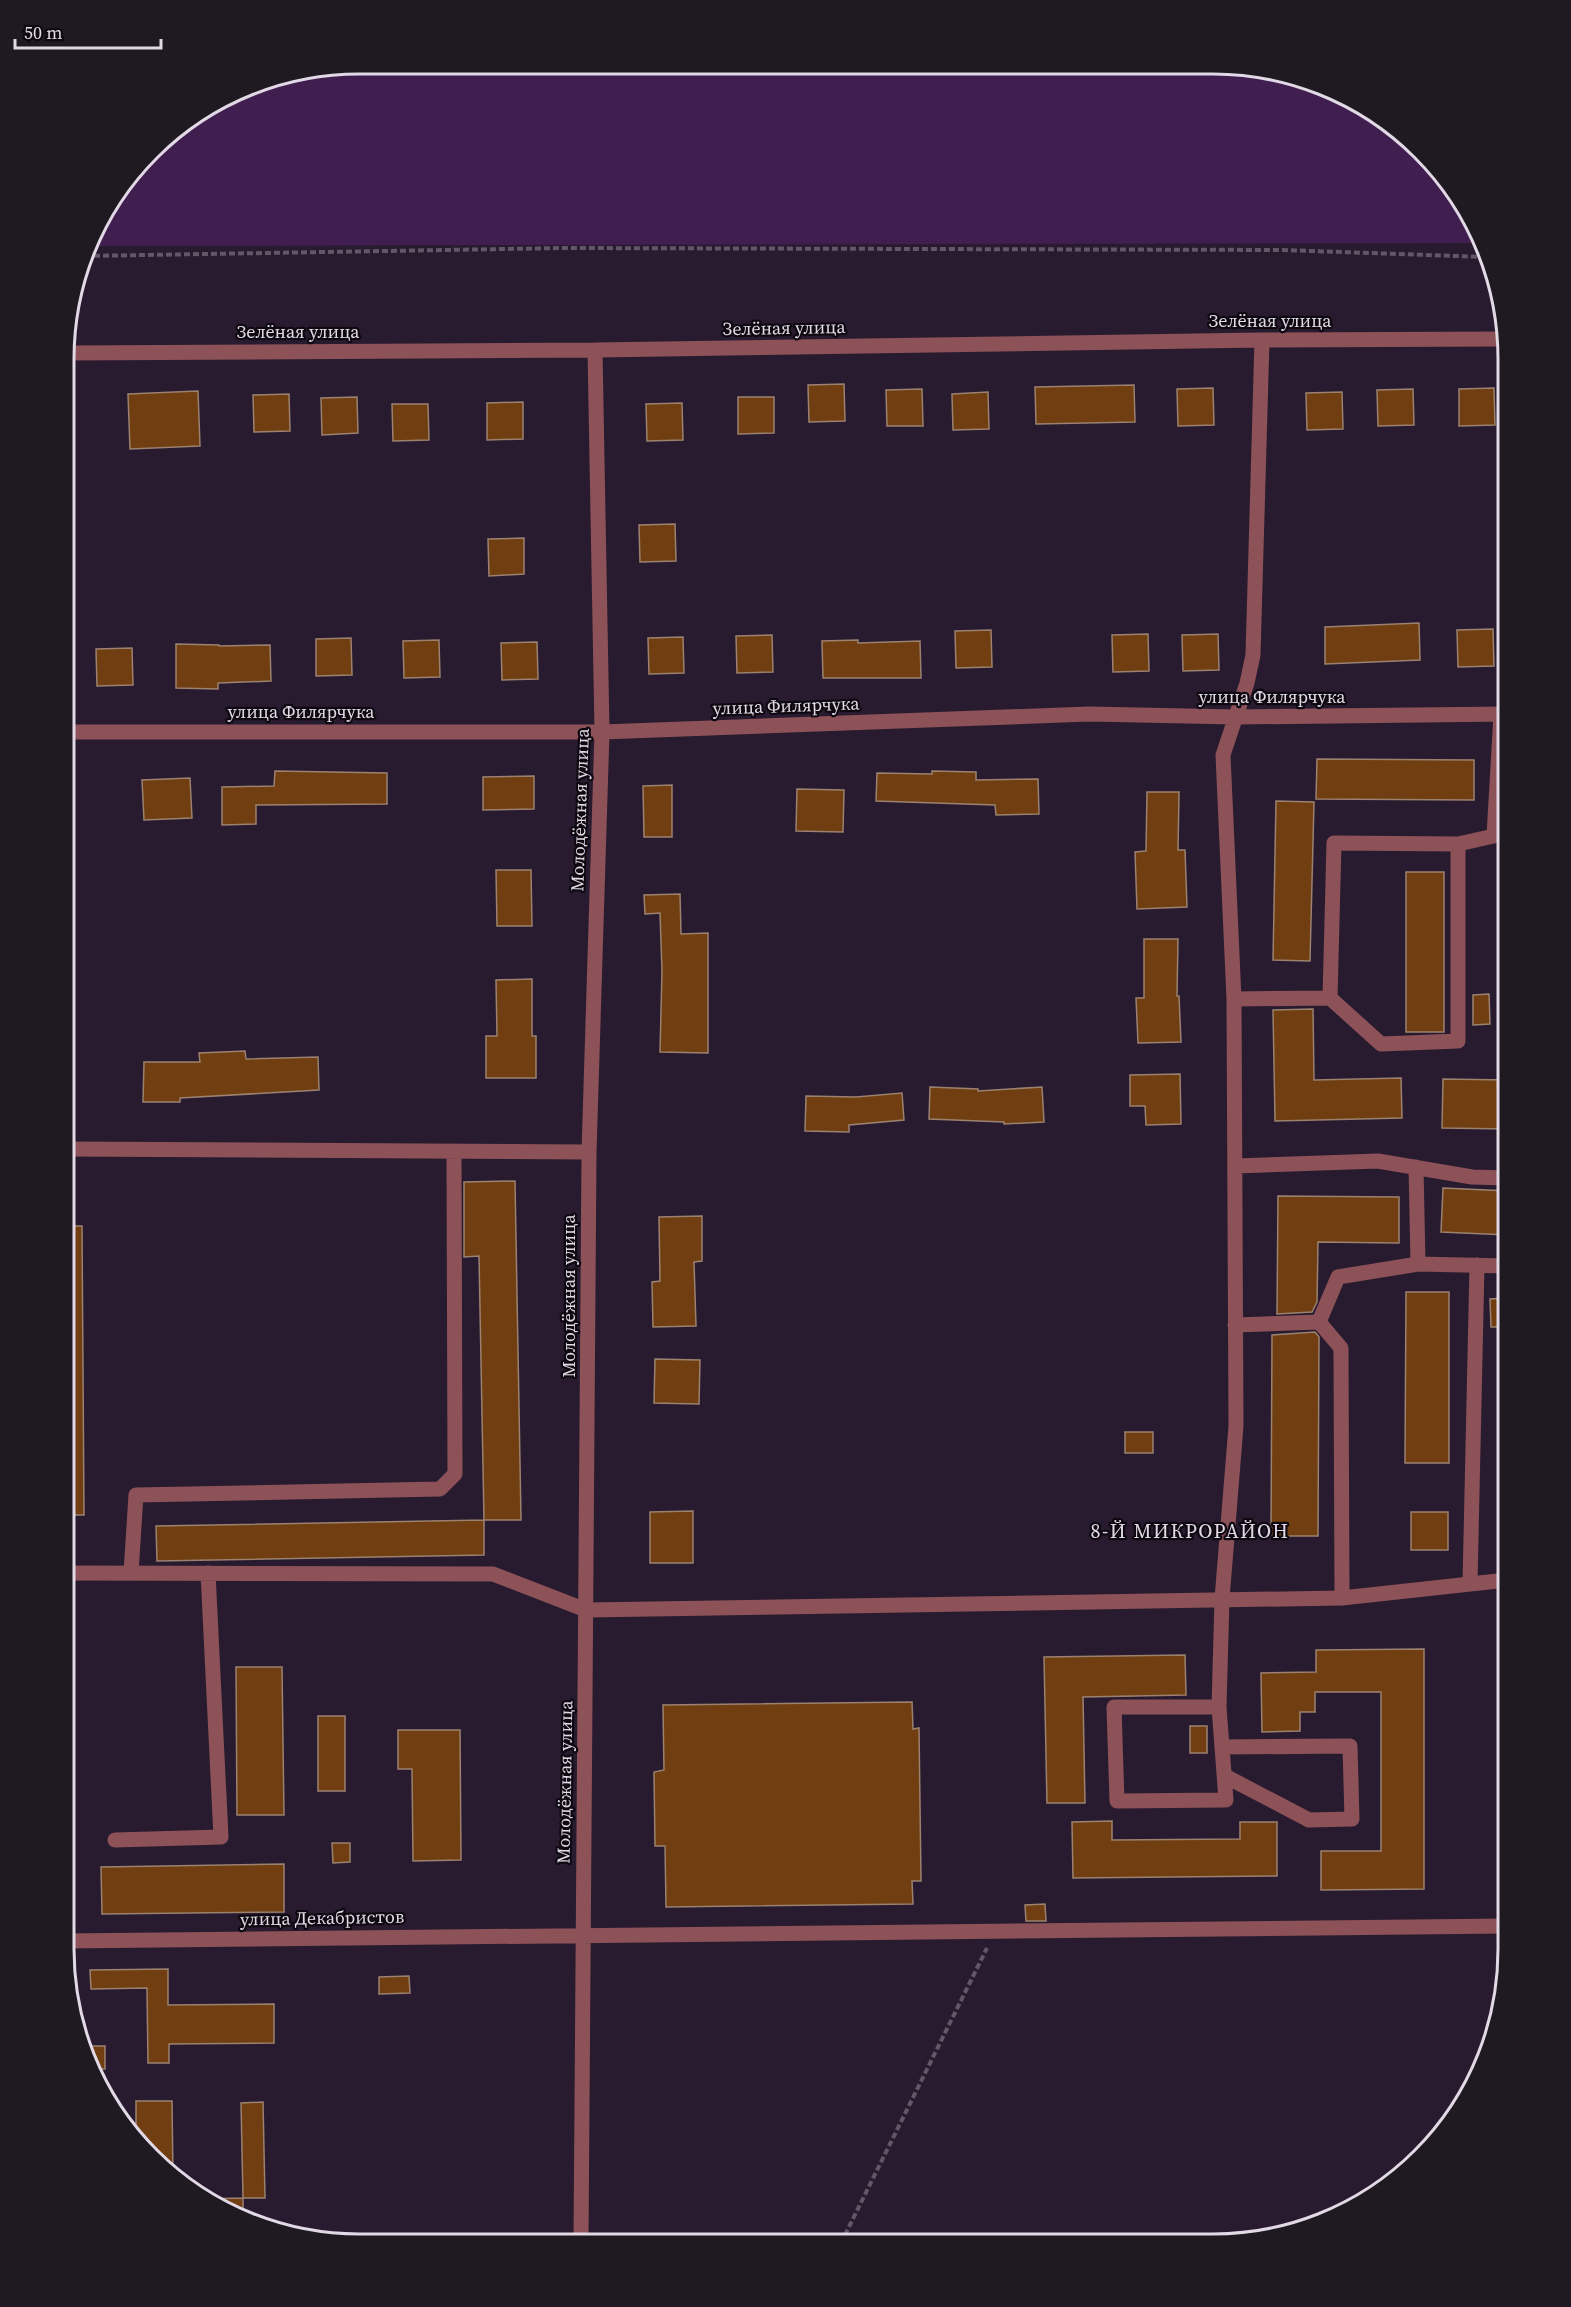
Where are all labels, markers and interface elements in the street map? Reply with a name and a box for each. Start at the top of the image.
scale bar [15,12,160,50]
text: 50 m [24,20,62,45]
street label: Зелёная улица [1208,308,1332,333]
street label: Зелёная улица [722,314,847,341]
street label: Зелёная улица [236,319,360,344]
street label: улица Филярчука [1198,684,1346,709]
street label: улица Филярчука [712,690,861,721]
street label: улица Филярчука [227,699,375,724]
street label: Молодёжная улица [564,727,595,892]
street label: Молодёжная улица [556,1214,581,1378]
district label: 8-Й МИКРОРАЙОН [1091,1517,1289,1545]
street label: Молодёжная улица [551,1699,578,1864]
street label: улица Декабристов [240,1904,404,1931]

